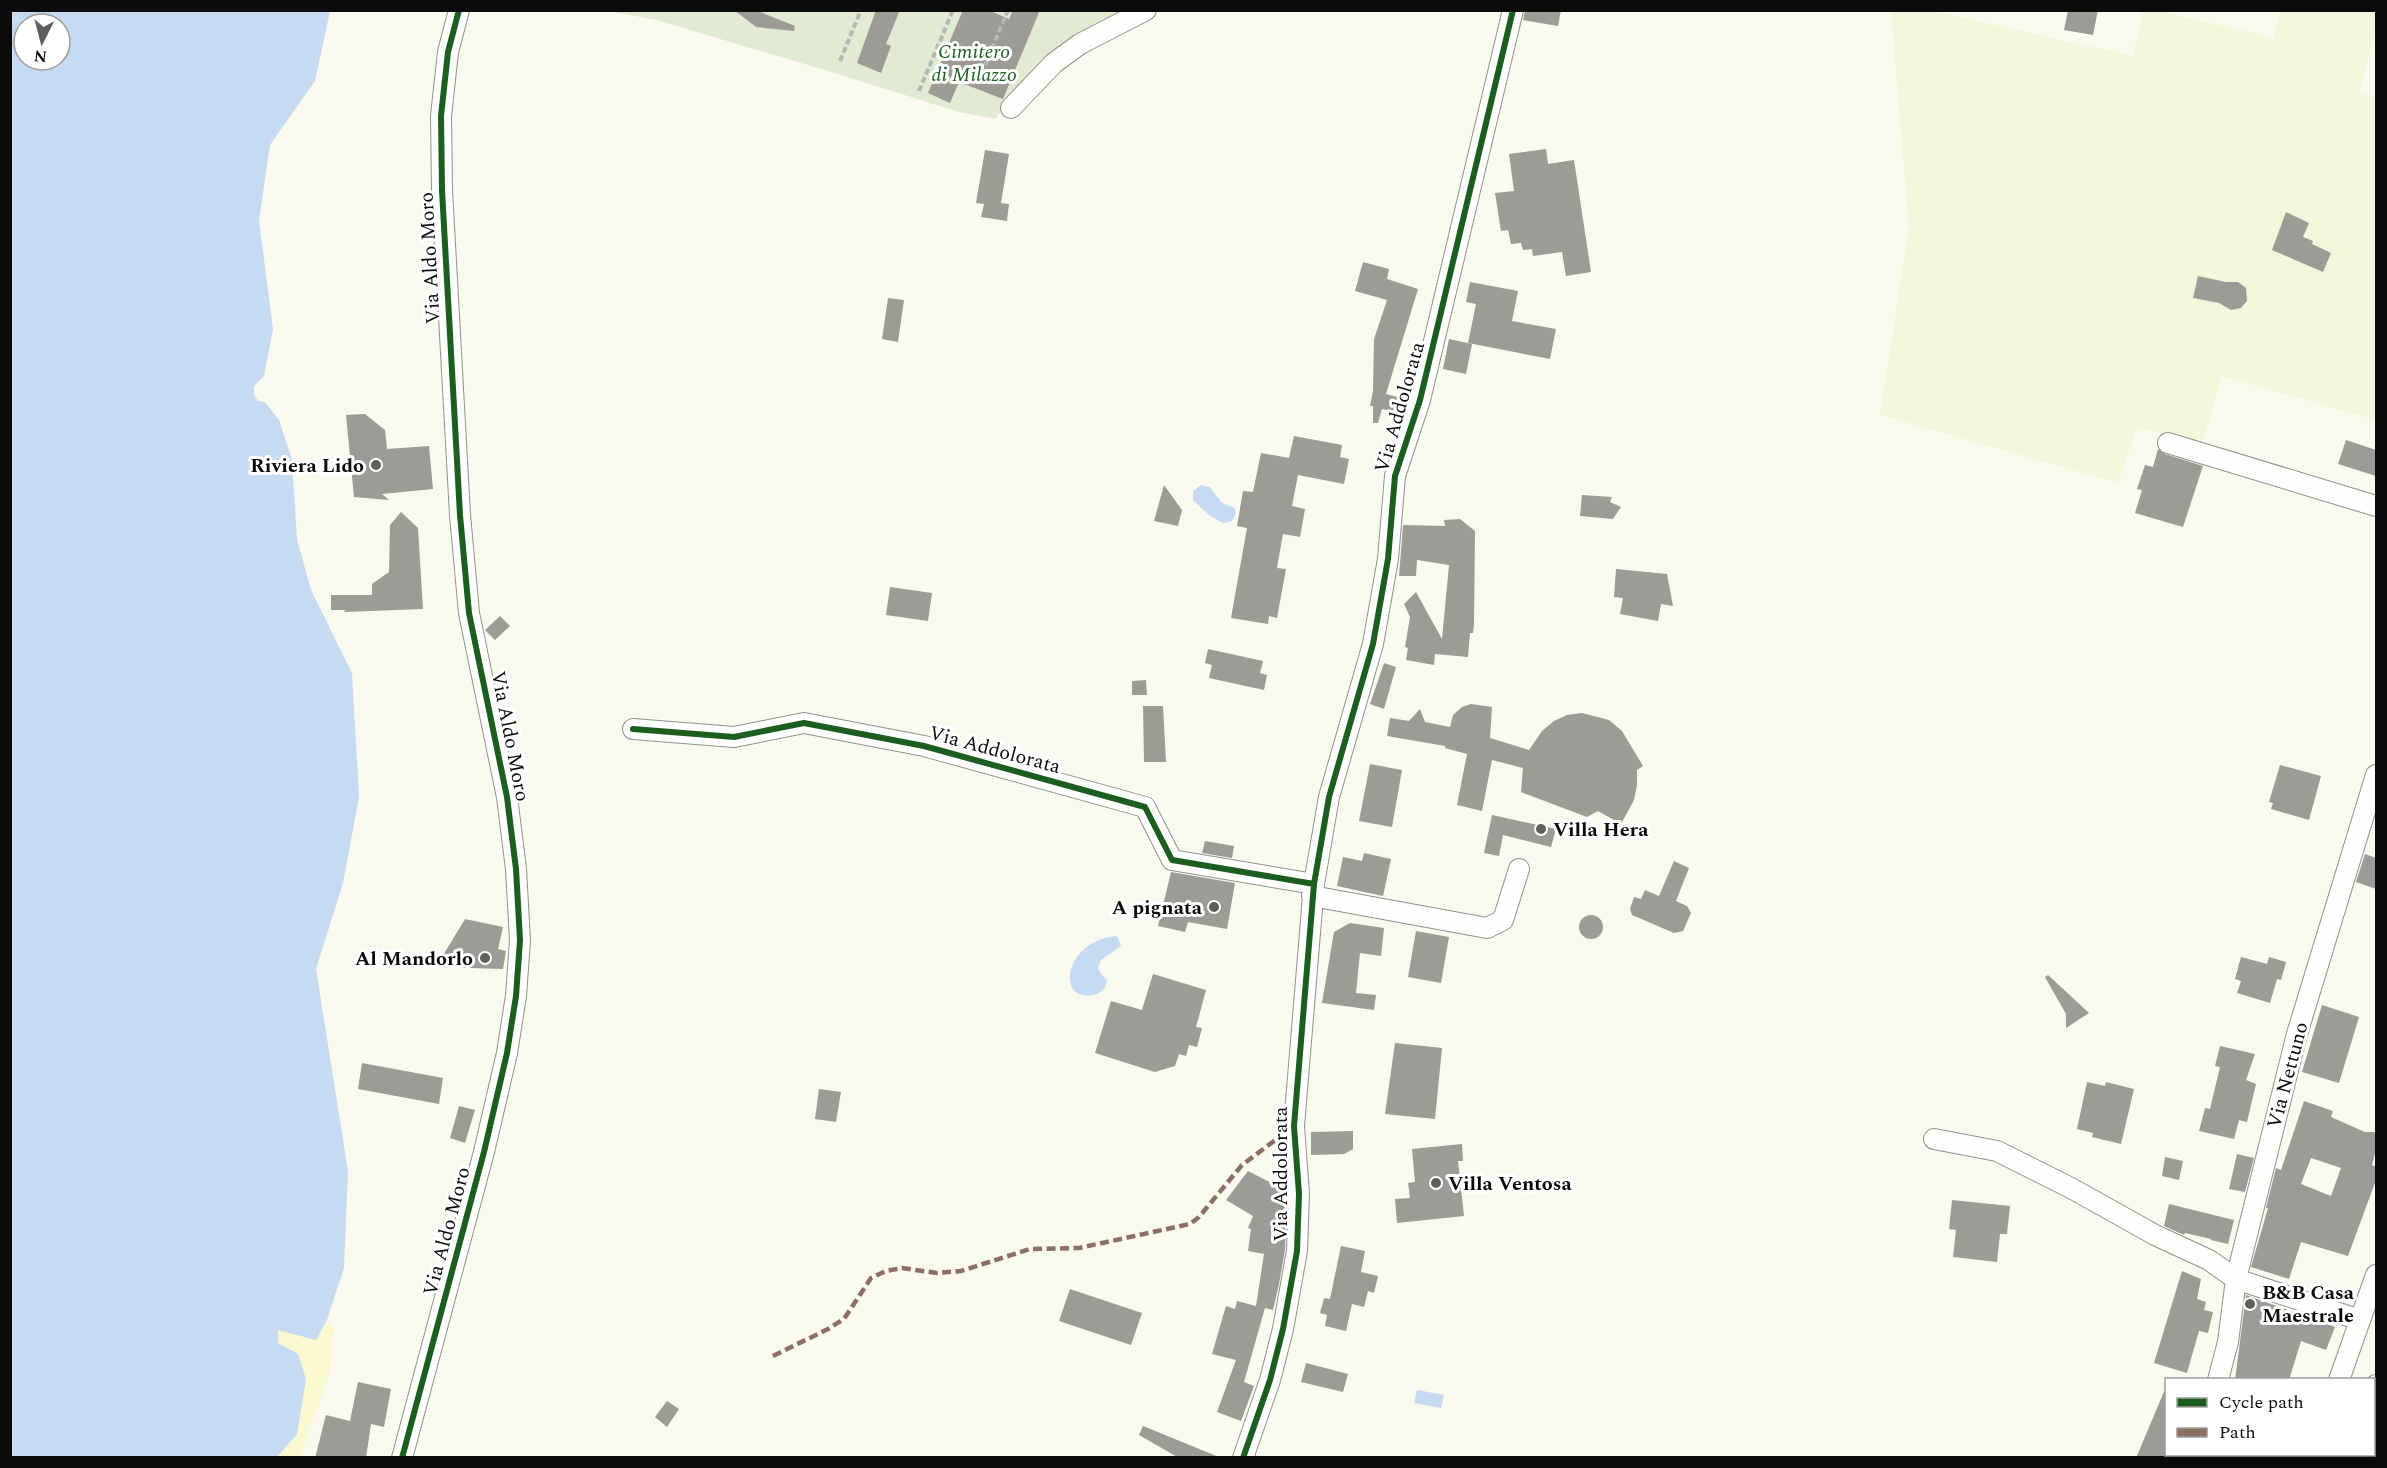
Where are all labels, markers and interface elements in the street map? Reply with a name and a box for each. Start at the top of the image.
north arrow [12,12,72,72]
park label: Cimitero di Milazzo [931,37,1017,90]
text: N [33,43,48,69]
street label: Via Aldo Moro [412,191,448,325]
street label: Via Addolorata [1367,338,1433,476]
place label: Riviera Lido [250,451,364,481]
marker: Riviera Lido [369,458,383,472]
street label: Via Aldo Moro [483,668,537,804]
street label: Via Addolorata [926,718,1064,782]
place label: Villa Hera [1553,815,1649,845]
marker: Villa Hera [1534,822,1548,836]
place label: A pignata [1112,893,1203,923]
marker: A pignata [1207,900,1221,914]
place label: Al Mandorlo [355,944,473,974]
marker: Al Mandorlo [478,951,492,965]
street label: Via Nettuno [2259,1019,2317,1132]
street label: Via Addolorata [1266,1106,1296,1242]
street label: Via Aldo Moro [415,1164,479,1299]
place label: Villa Ventosa [1448,1169,1573,1199]
marker: Villa Ventosa [1429,1176,1443,1190]
place label: B&B Casa Maestrale [2262,1278,2355,1331]
marker: B&B Casa Maestrale [2243,1297,2257,1311]
legend [2165,1378,2375,1456]
text: Cycle path [2219,1389,2304,1416]
text: Path [2219,1419,2256,1446]

